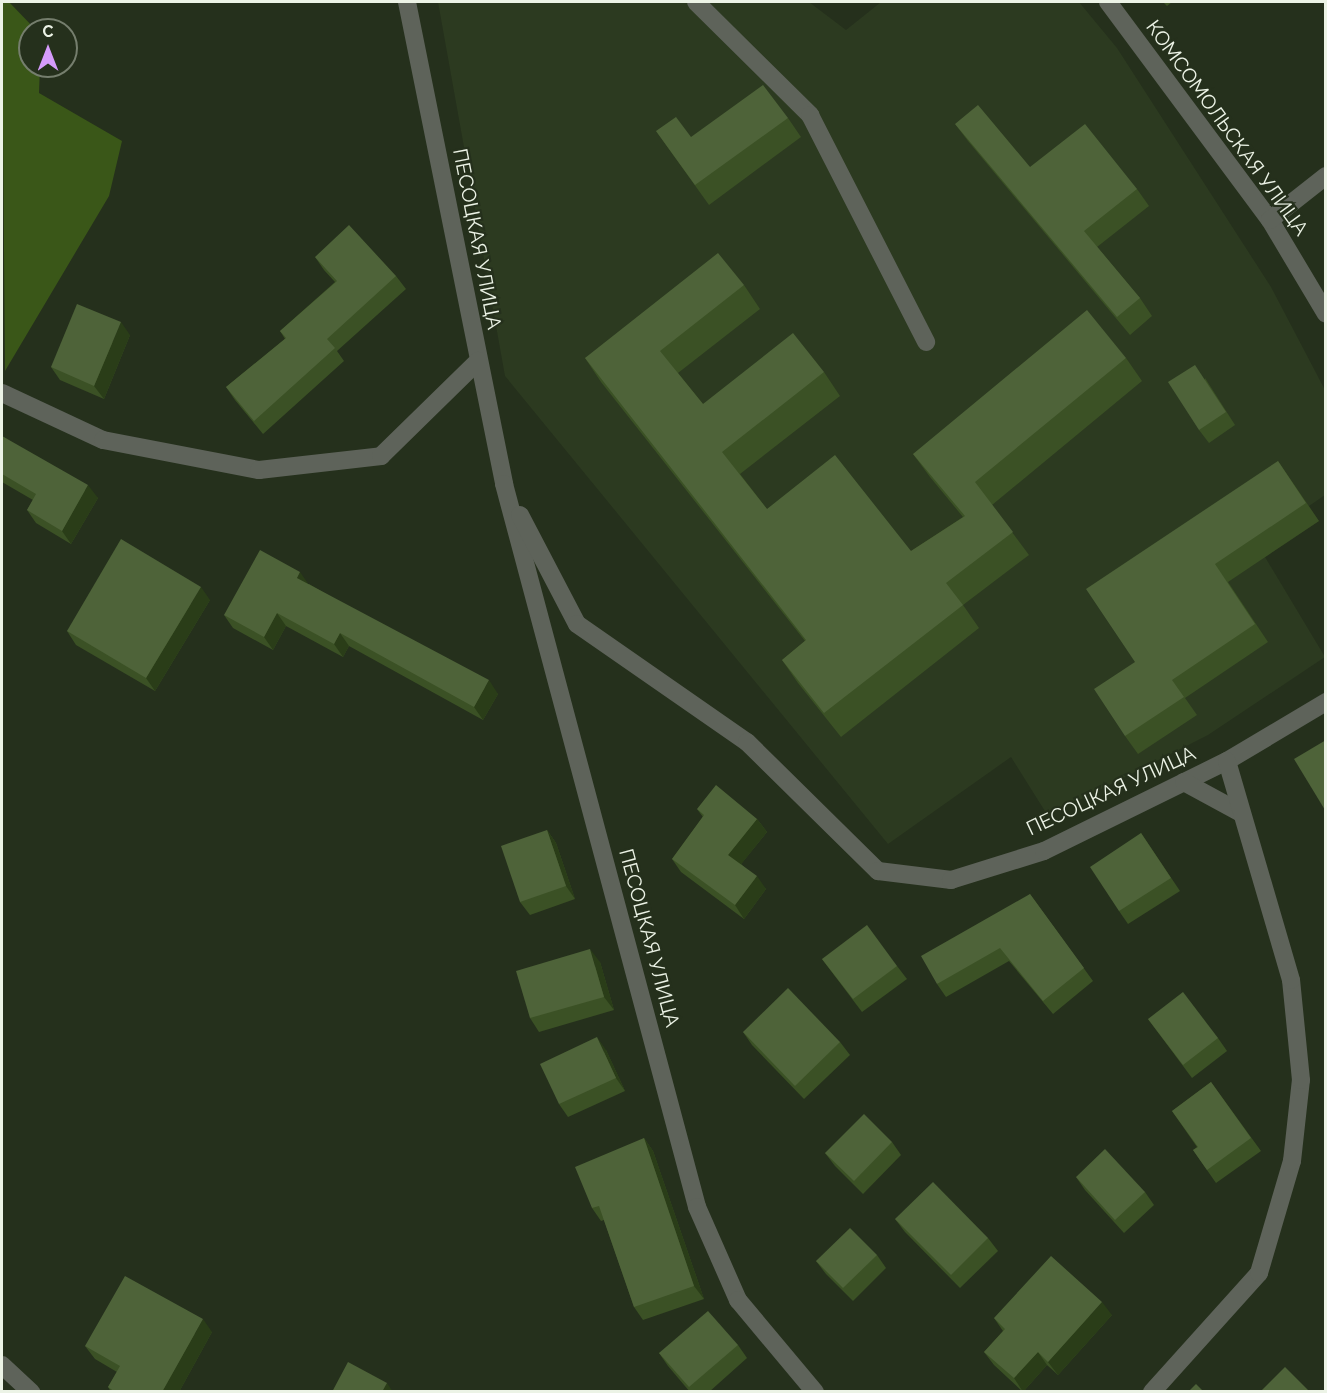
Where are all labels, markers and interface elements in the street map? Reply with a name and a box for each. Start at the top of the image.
street label: КОМСОМОЛЬСКАЯ УЛИЦА [1141,16,1313,240]
north arrow [18,18,78,78]
text: С [43,22,53,41]
street label: ПЕСОЦКАЯ УЛИЦА [448,147,506,331]
street label: ПЕСОЦКАЯ УЛИЦА [1023,741,1199,841]
street label: ПЕСОЦКАЯ УЛИЦА [614,846,684,1030]

